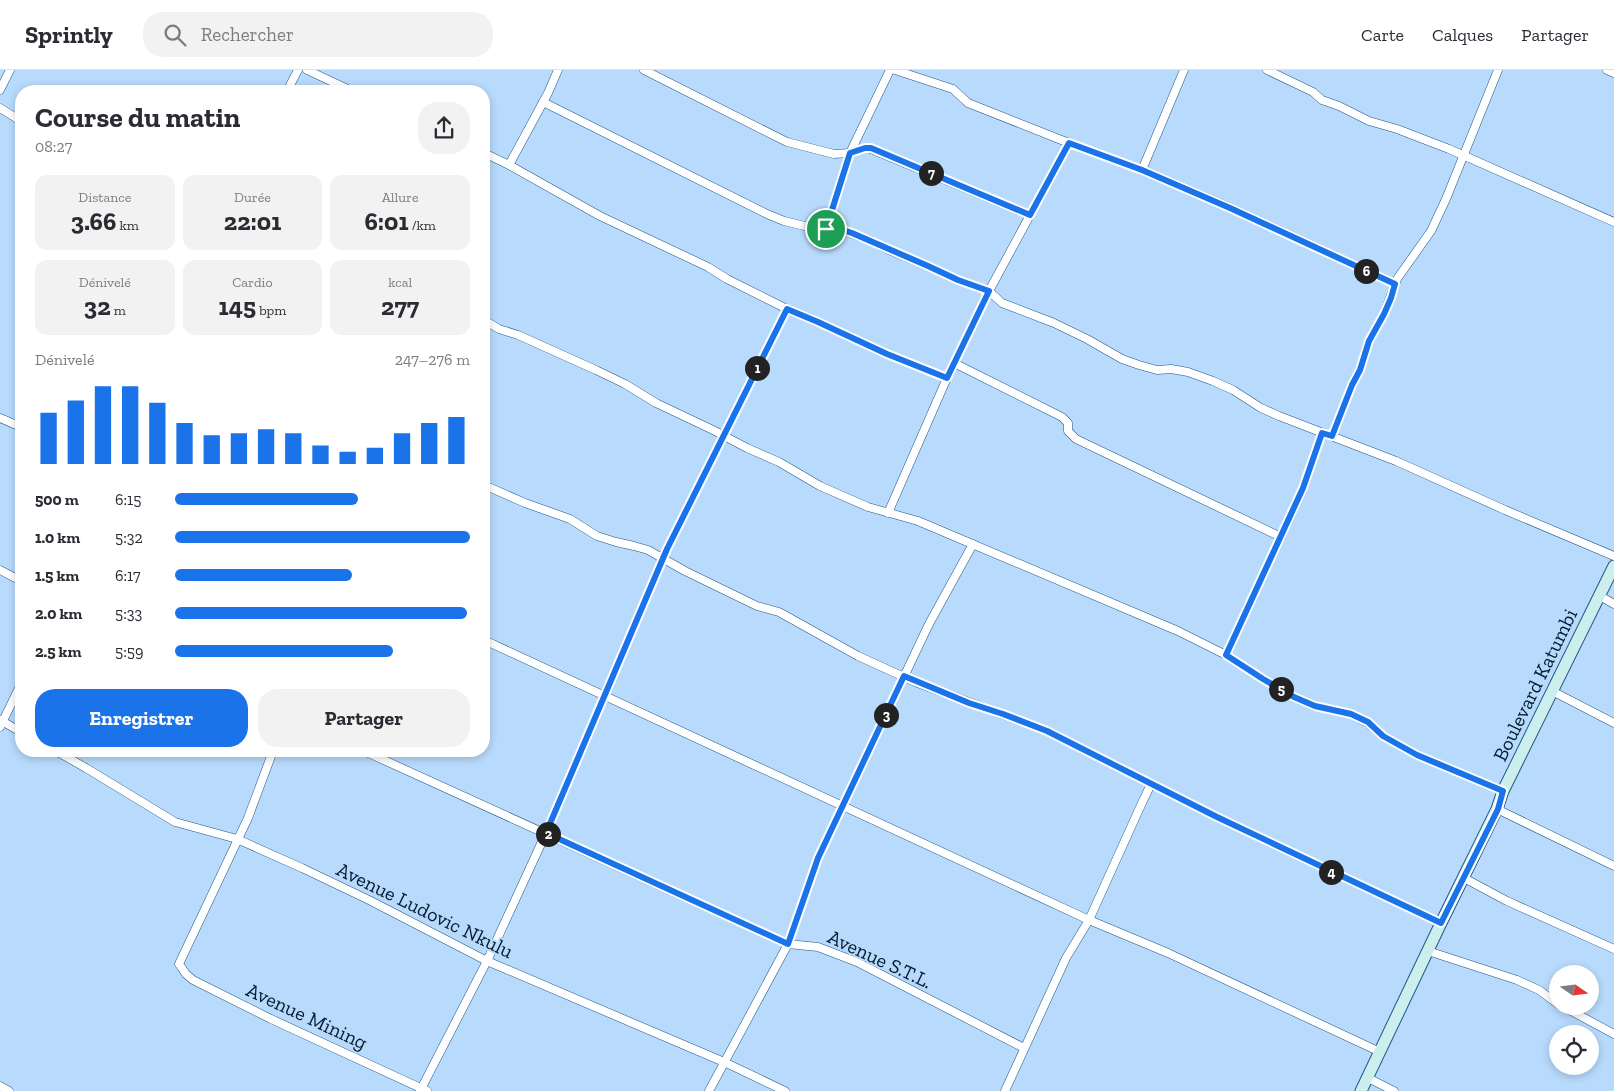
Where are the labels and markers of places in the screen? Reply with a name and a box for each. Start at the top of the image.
pin: 7 [918,160,944,186]
pin [805,208,847,250]
pin: 6 [1354,258,1378,284]
pin: 1 [744,356,770,380]
pin: 5 [1268,676,1294,702]
pin: 3 [874,702,898,728]
pin: 2 [536,822,560,846]
pin: 4 [1318,860,1344,884]

